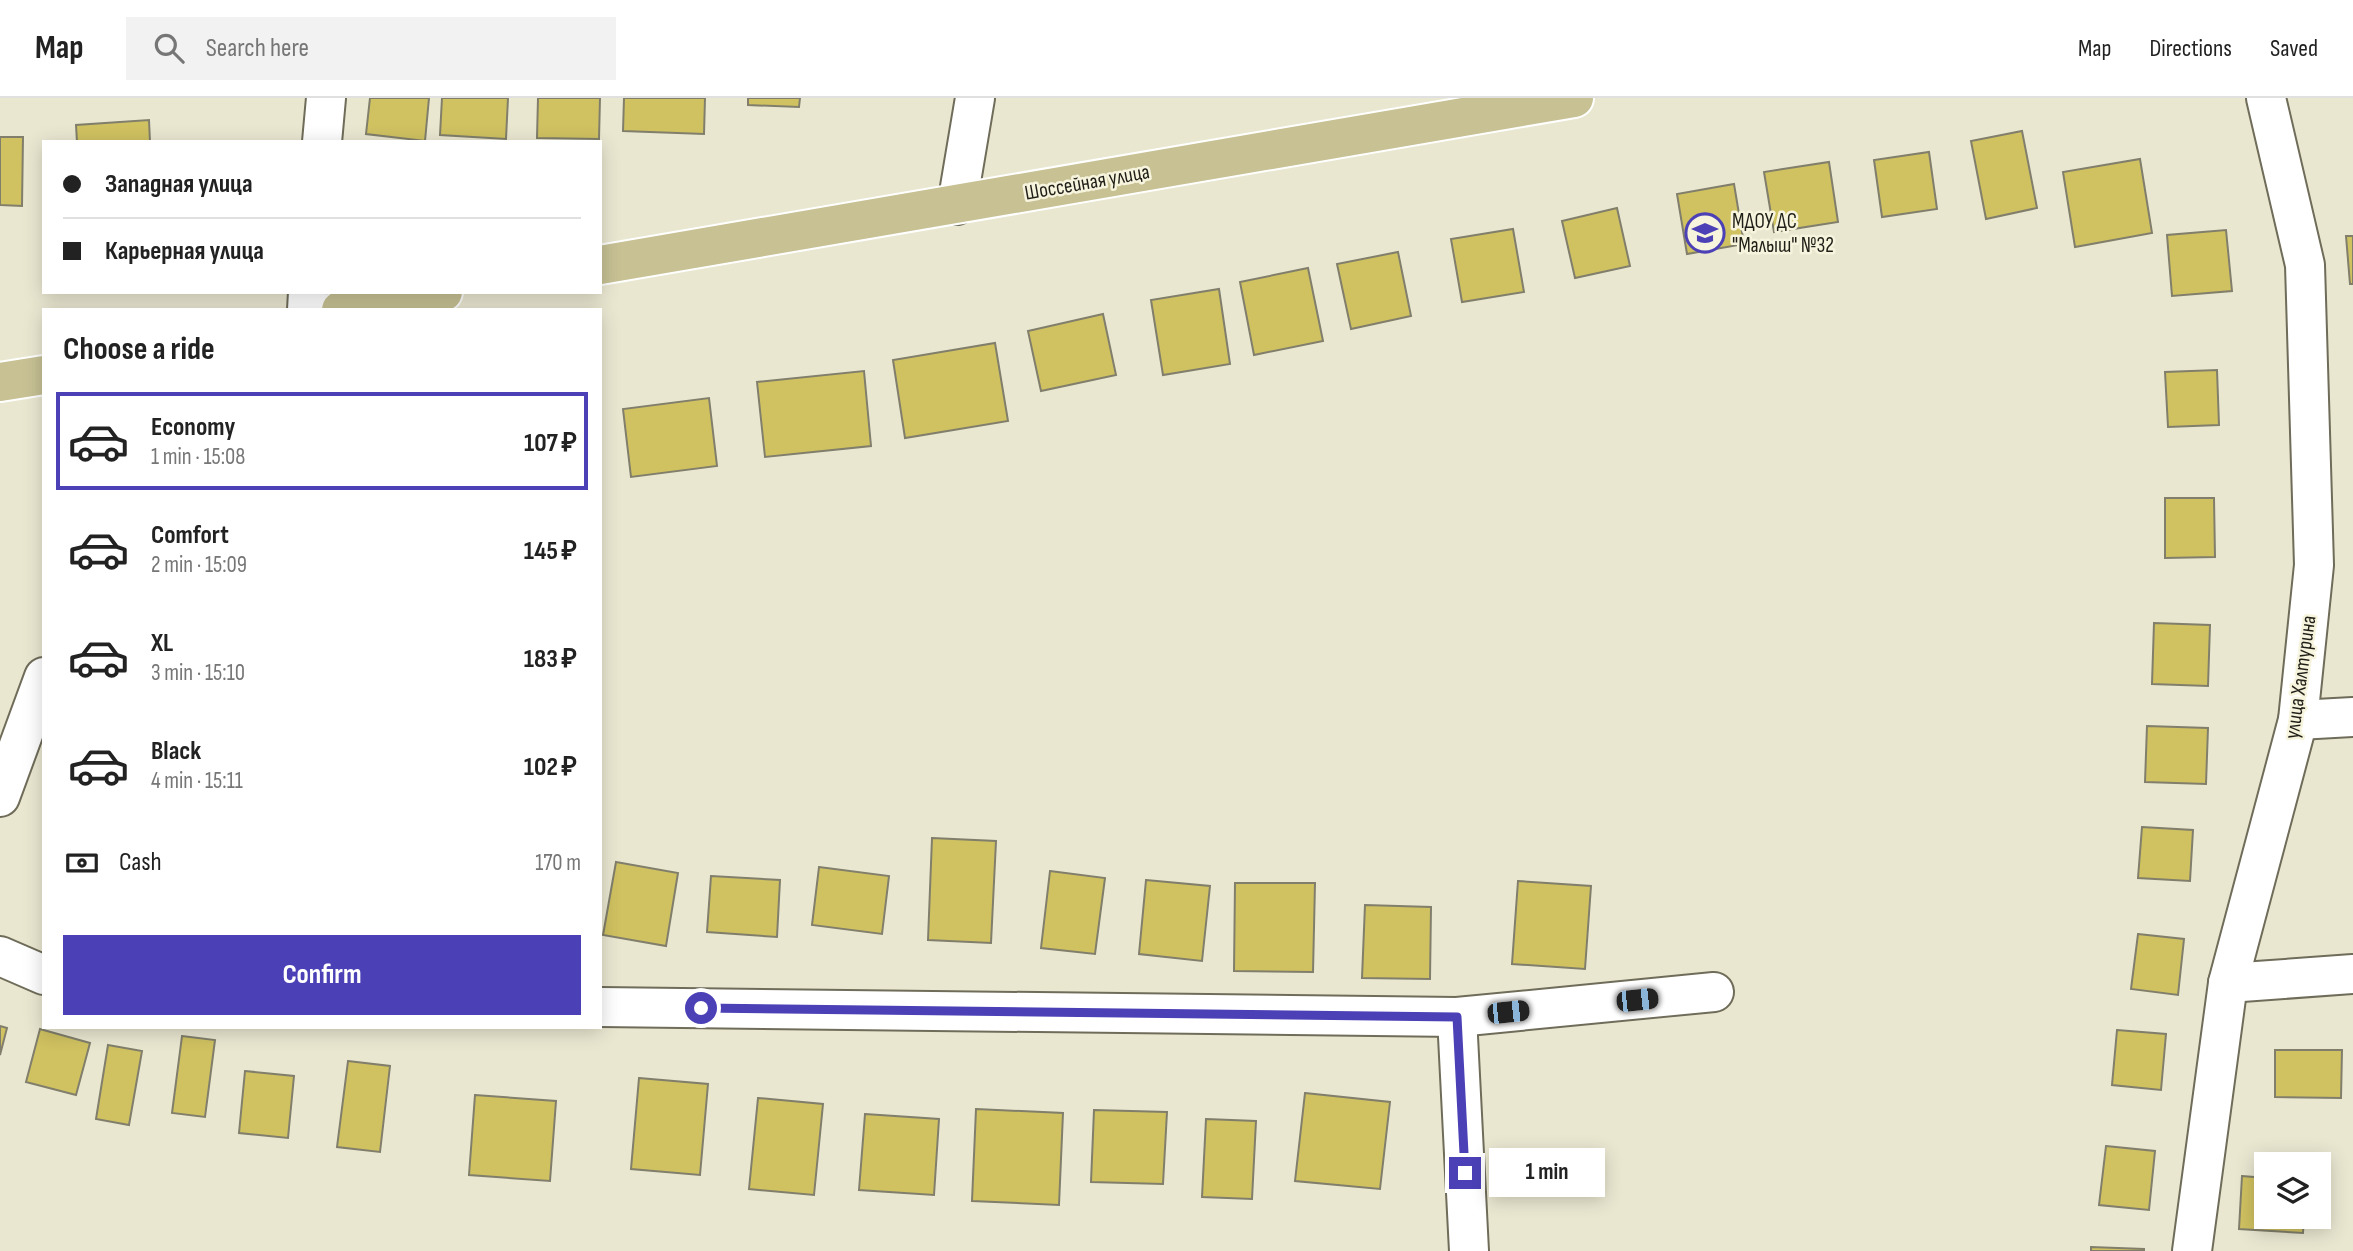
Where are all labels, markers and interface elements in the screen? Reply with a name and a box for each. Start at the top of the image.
search box [126,17,616,80]
text: Map [35,28,84,68]
icon: search [150,29,188,67]
text: Search here [206,33,309,64]
text: Map [2078,34,2111,63]
text: Directions [2149,34,2232,63]
text: Saved [2270,34,2318,63]
street label: Шоссейная улица [1023,159,1151,206]
text: Западная улица [105,169,253,200]
place label: МДОУ ДС "Малыш" №32 [1732,209,1834,258]
school or university icon: МДОУ ДС "Малыш" №32 [1684,212,1726,254]
text: Карьерная улица [105,236,264,267]
text: Choose a ride [63,330,215,369]
icon: car [67,410,130,473]
text: Economy [151,412,235,443]
text: 107 ₽ [524,428,577,459]
text: 1 min · 15:08 [151,443,245,471]
icon: car [67,518,130,581]
text: Comfort [151,520,229,551]
text: 145 ₽ [524,536,577,567]
text: 2 min · 15:09 [151,551,247,579]
street label: улица Халтурина [2279,614,2322,740]
icon: car [67,626,130,689]
text: XL [151,628,173,659]
text: 183 ₽ [524,644,577,675]
text: 3 min · 15:10 [151,659,245,687]
icon: car [67,734,130,797]
text: Black [151,736,201,767]
text: 102 ₽ [524,752,577,783]
text: 4 min · 15:11 [151,767,243,795]
icon: cash [63,844,101,882]
text: Cash [119,847,162,878]
text: 170 m [535,849,581,877]
button: Confirm [63,935,581,1015]
car [1616,987,1659,1013]
route start [685,992,717,1024]
car [1487,999,1530,1025]
callout: 1 min [1490,1148,1605,1198]
map controls [2254,1152,2331,1229]
button: layers [2254,1152,2331,1229]
route end [1449,1157,1481,1189]
text: 1 min [1526,1158,1568,1186]

